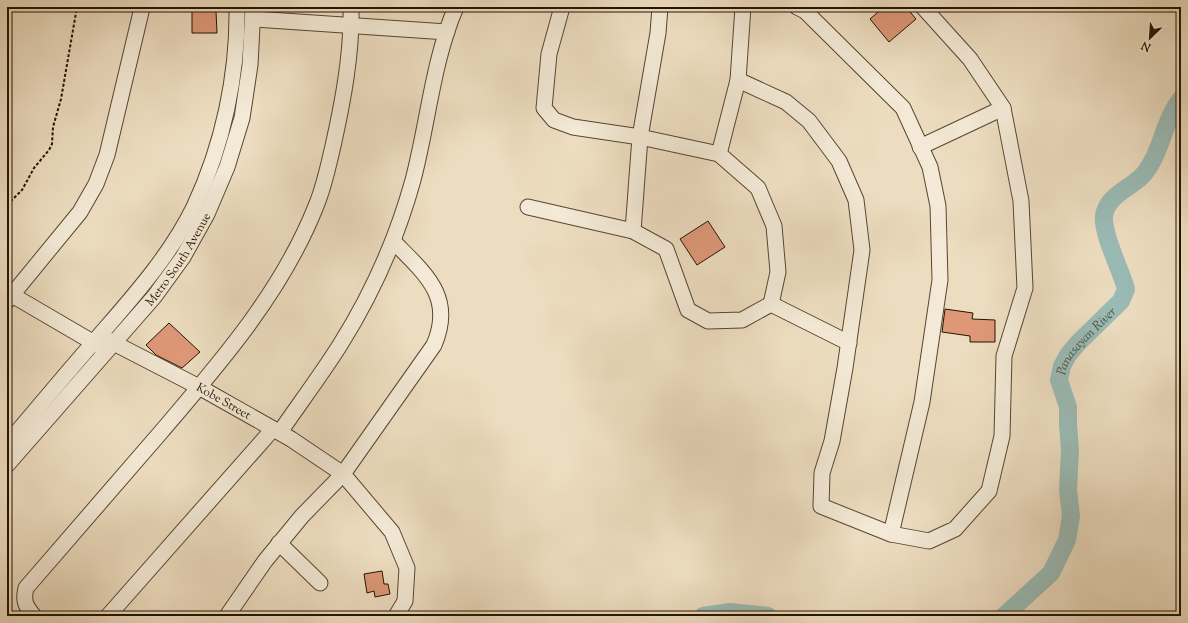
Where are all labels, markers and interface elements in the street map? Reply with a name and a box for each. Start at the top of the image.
north arrow [1130,18,1170,58]
text: N [1139,37,1154,56]
street label: Metro South Avenue [142,209,216,311]
water label: Panasayan River [1053,304,1121,377]
street label: Kobe Street [192,379,254,425]

